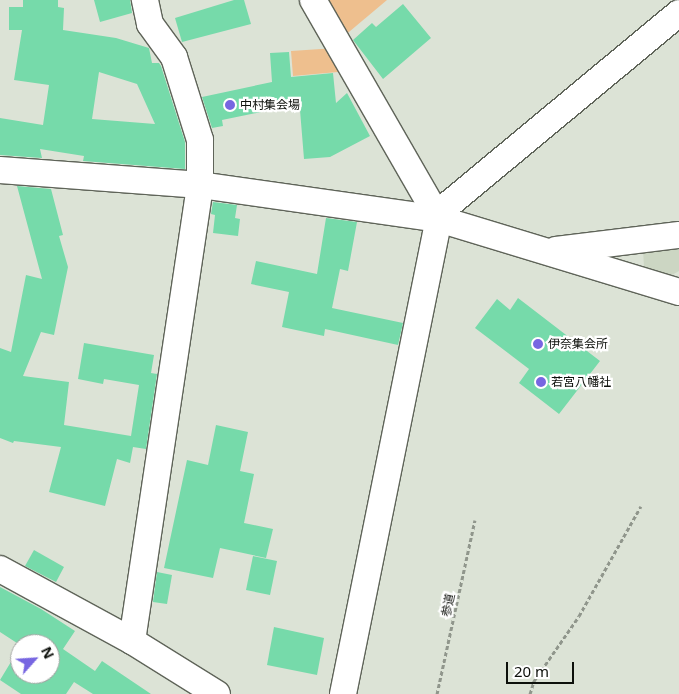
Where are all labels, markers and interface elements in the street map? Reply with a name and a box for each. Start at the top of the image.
place label: 中村集会場 [240,98,300,112]
marker: 中村集会場 [224,99,236,111]
place label: 伊奈集会所 [548,337,608,351]
marker: 伊奈集会所 [532,338,544,350]
place label: 若宮八幡社 [551,375,611,389]
marker: 若宮八幡社 [535,376,547,388]
street label: 参道 [438,592,458,618]
north arrow [10,634,60,684]
text: N [37,643,59,662]
scale bar [509,652,576,684]
text: 20 m [514,661,549,681]

